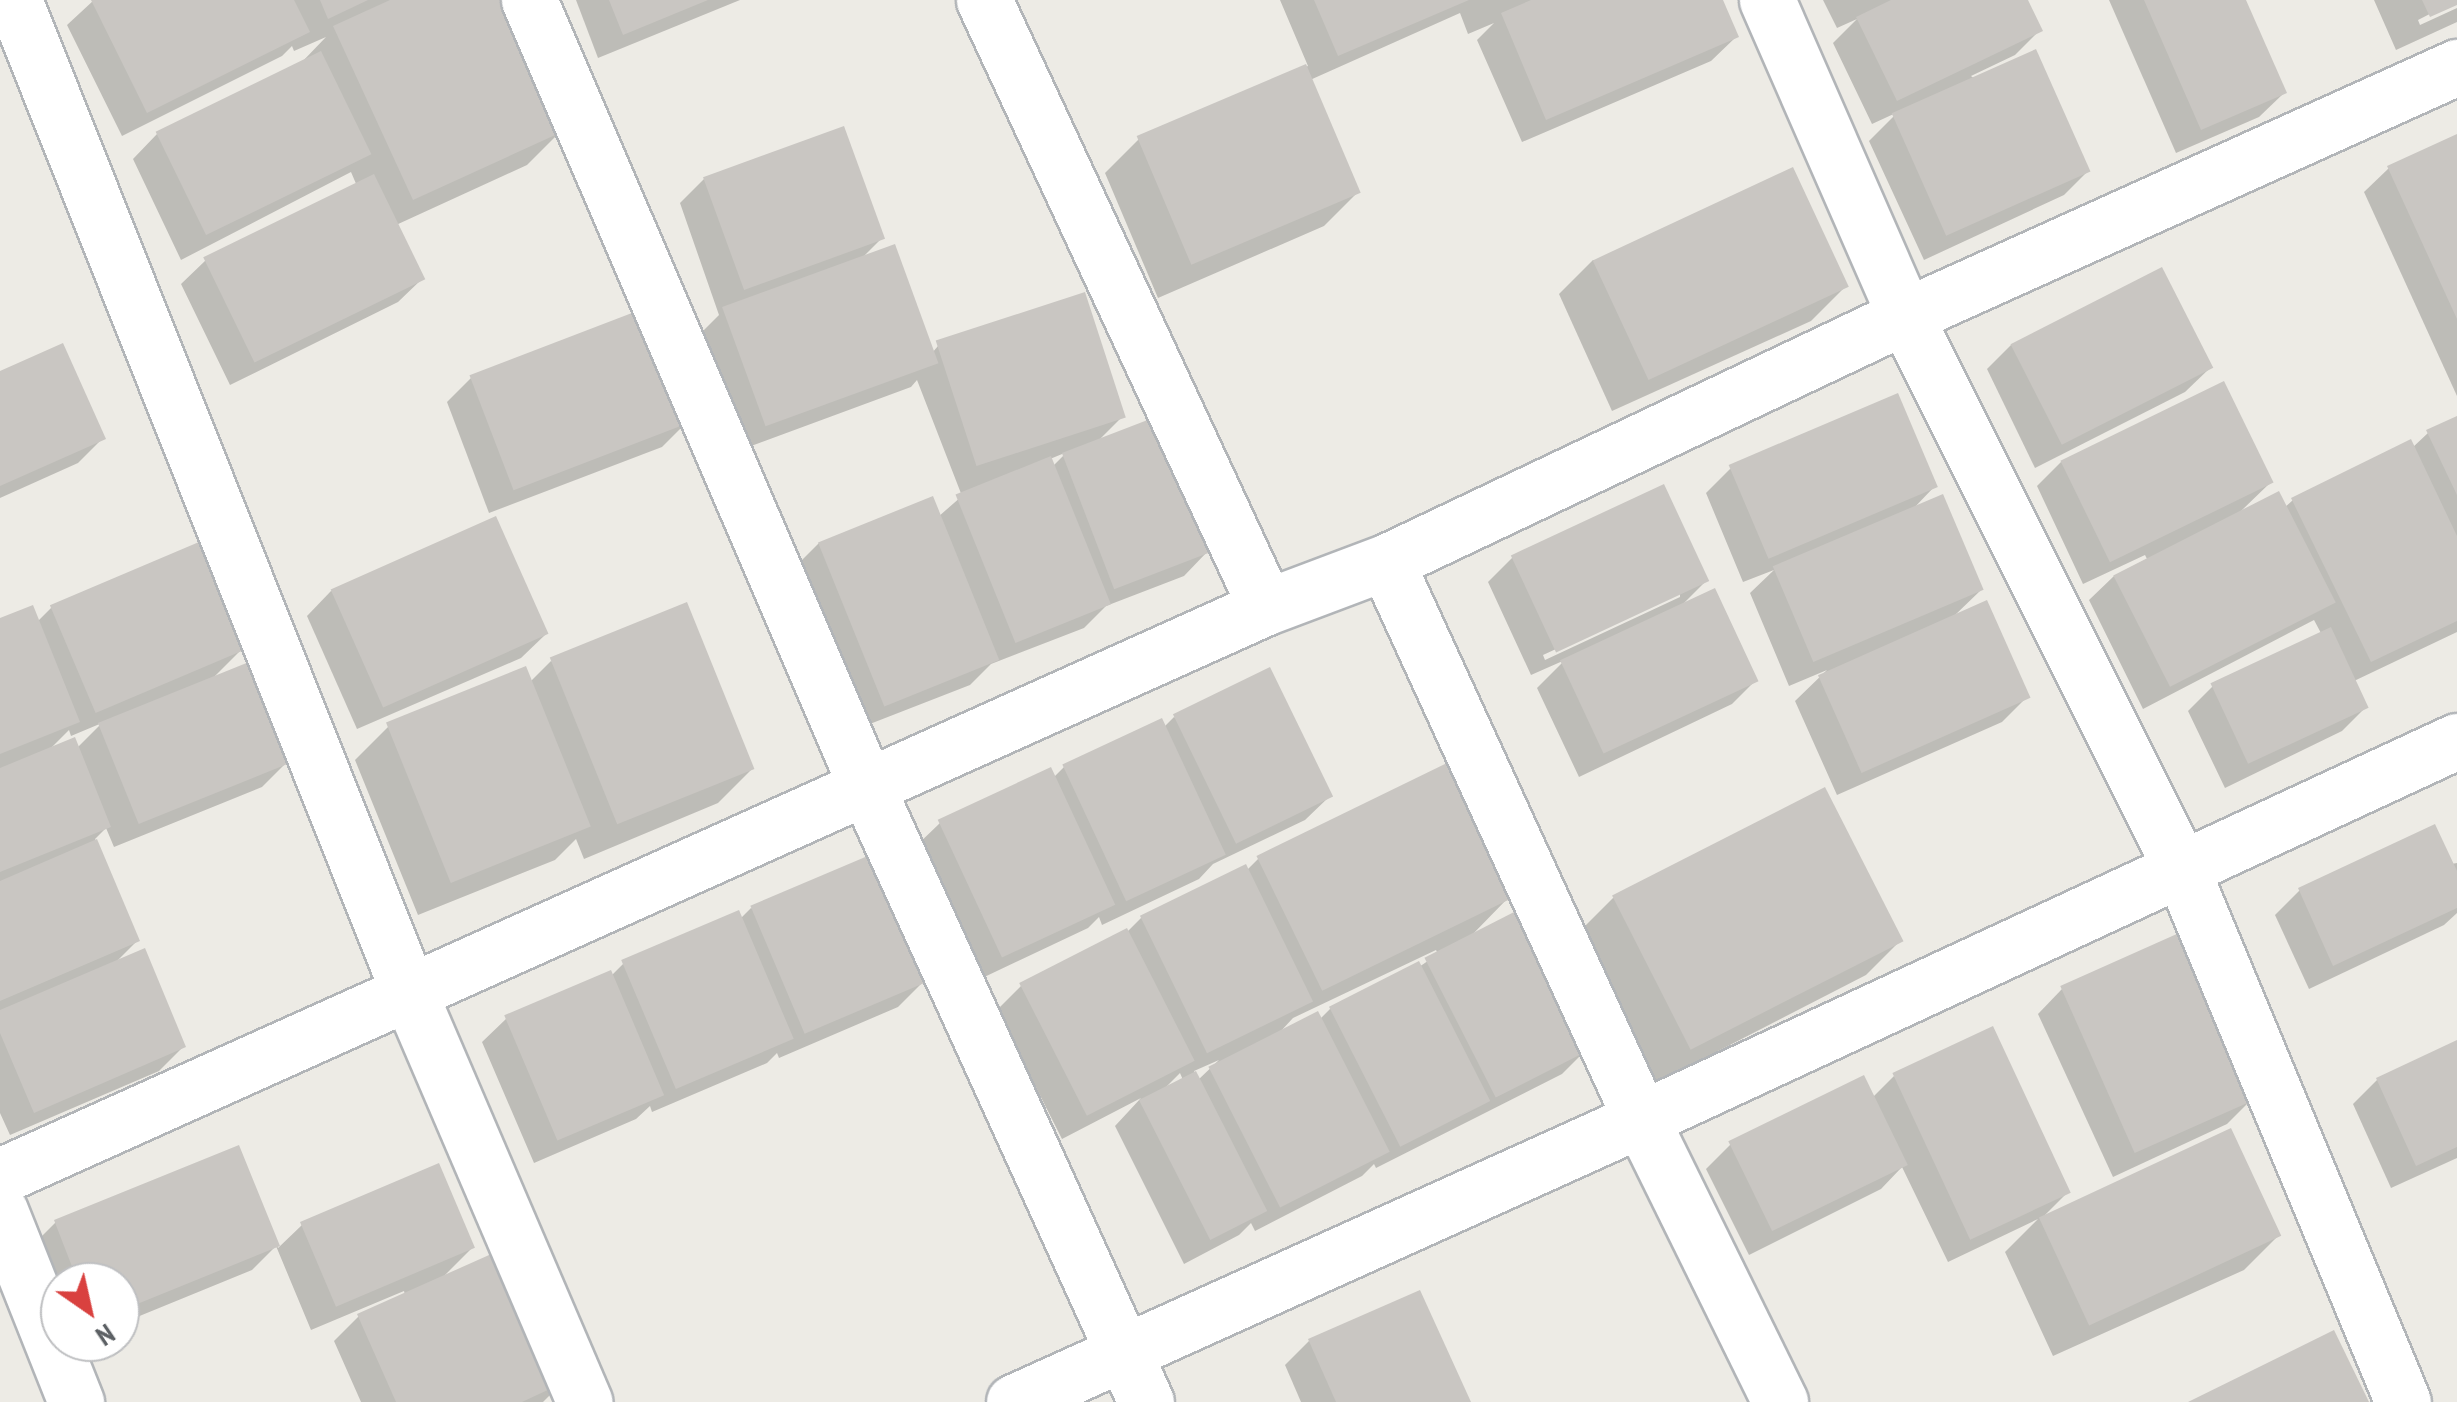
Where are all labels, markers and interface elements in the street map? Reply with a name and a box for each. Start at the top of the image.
north arrow [40,1262,140,1362]
text: N [89,1316,123,1355]

